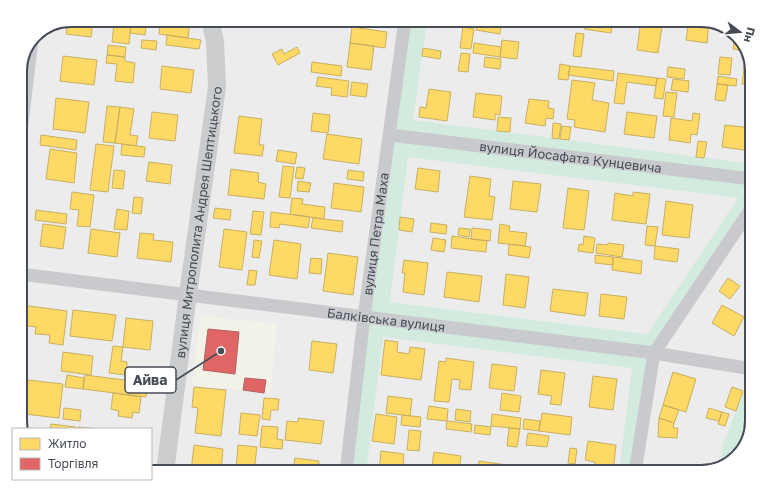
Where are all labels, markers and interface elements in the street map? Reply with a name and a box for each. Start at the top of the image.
north arrow [720,12,760,52]
text: Пн [742,26,758,44]
street label: вулиця Митрополита Андрея Шептицького [172,85,225,359]
street label: вулиця Йосафата Кунцевича [479,138,663,176]
street label: вулиця Петра Маха [359,171,392,296]
street label: Балківська вулиця [326,304,446,335]
callout: Айва [125,367,176,393]
text: Айва [133,371,167,388]
legend [12,428,152,480]
text: Житло [48,436,86,451]
text: Торгівля [48,456,98,471]

